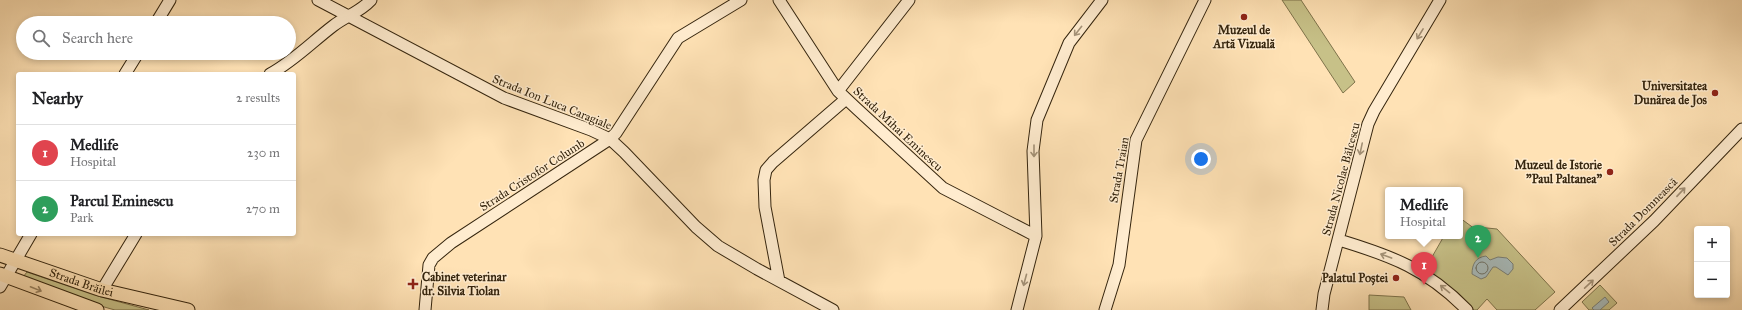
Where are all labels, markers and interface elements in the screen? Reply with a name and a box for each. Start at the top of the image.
marker: Muzeul de Artă Vizuală [1239,12,1249,22]
search box [16,16,296,60]
place label: Muzeul de Artă Vizuală [1212,23,1276,51]
one-way arrow [1073,25,1082,36]
icon: search [30,27,52,49]
one-way arrow [1416,28,1424,40]
text: Search here [62,29,133,47]
street label: Strada Ion Luca Caragiale [490,72,614,133]
place label: Universitatea Dunărea de Jos [1634,79,1708,108]
street label: Strada Mihai Eminescu [850,84,946,174]
text: Nearby [32,88,83,109]
marker: Universitatea Dunărea de Jos [1710,88,1720,98]
text: 2 results [236,90,280,106]
street label: Strada Nicolae Bălcescu [1319,120,1363,237]
street label: Strada Traian [1106,135,1132,204]
text: Medlife [70,136,118,154]
street label: Strada Cristofor Columb [477,136,587,214]
one-way arrow [1357,142,1365,155]
one-way arrow [1030,144,1038,157]
text: 1 [42,145,48,161]
text: 230 m [247,145,280,161]
your location [1191,149,1211,169]
text: Hospital [70,154,116,170]
place label: Muzeul de Istorie "Paul Paltanea" [1514,158,1602,186]
marker: Muzeul de Istorie "Paul Paltanea" [1605,167,1615,177]
street label: Strada Domnească [1606,174,1681,249]
popup [1385,187,1463,239]
one-way arrow [1677,187,1686,197]
text: Parcul Eminescu [70,192,173,210]
text: Medlife [1400,196,1448,214]
text: 2 [42,201,48,217]
text: 270 m [246,201,280,217]
text: Park [70,210,94,226]
text: Hospital [1400,214,1446,230]
pin: 2 [1465,225,1491,258]
map controls [1694,226,1730,298]
button: + [1694,226,1730,262]
one-way arrow [1380,251,1392,259]
pin: 1 [1411,252,1437,285]
button: − [1694,262,1730,298]
street label: Strada Brăilei [47,265,116,300]
place label: Cabinet veterinar dr. Silvia Tiolan [422,270,507,298]
place label: Palatul Poștei [1322,271,1389,286]
one-way arrow [1021,273,1028,286]
marker: Palatul Poștei [1391,273,1401,283]
marker: Cabinet veterinar dr. Silvia Tiolan [407,278,419,290]
one-way arrow [1584,279,1594,288]
one-way arrow [30,285,42,293]
one-way arrow [1440,285,1451,294]

